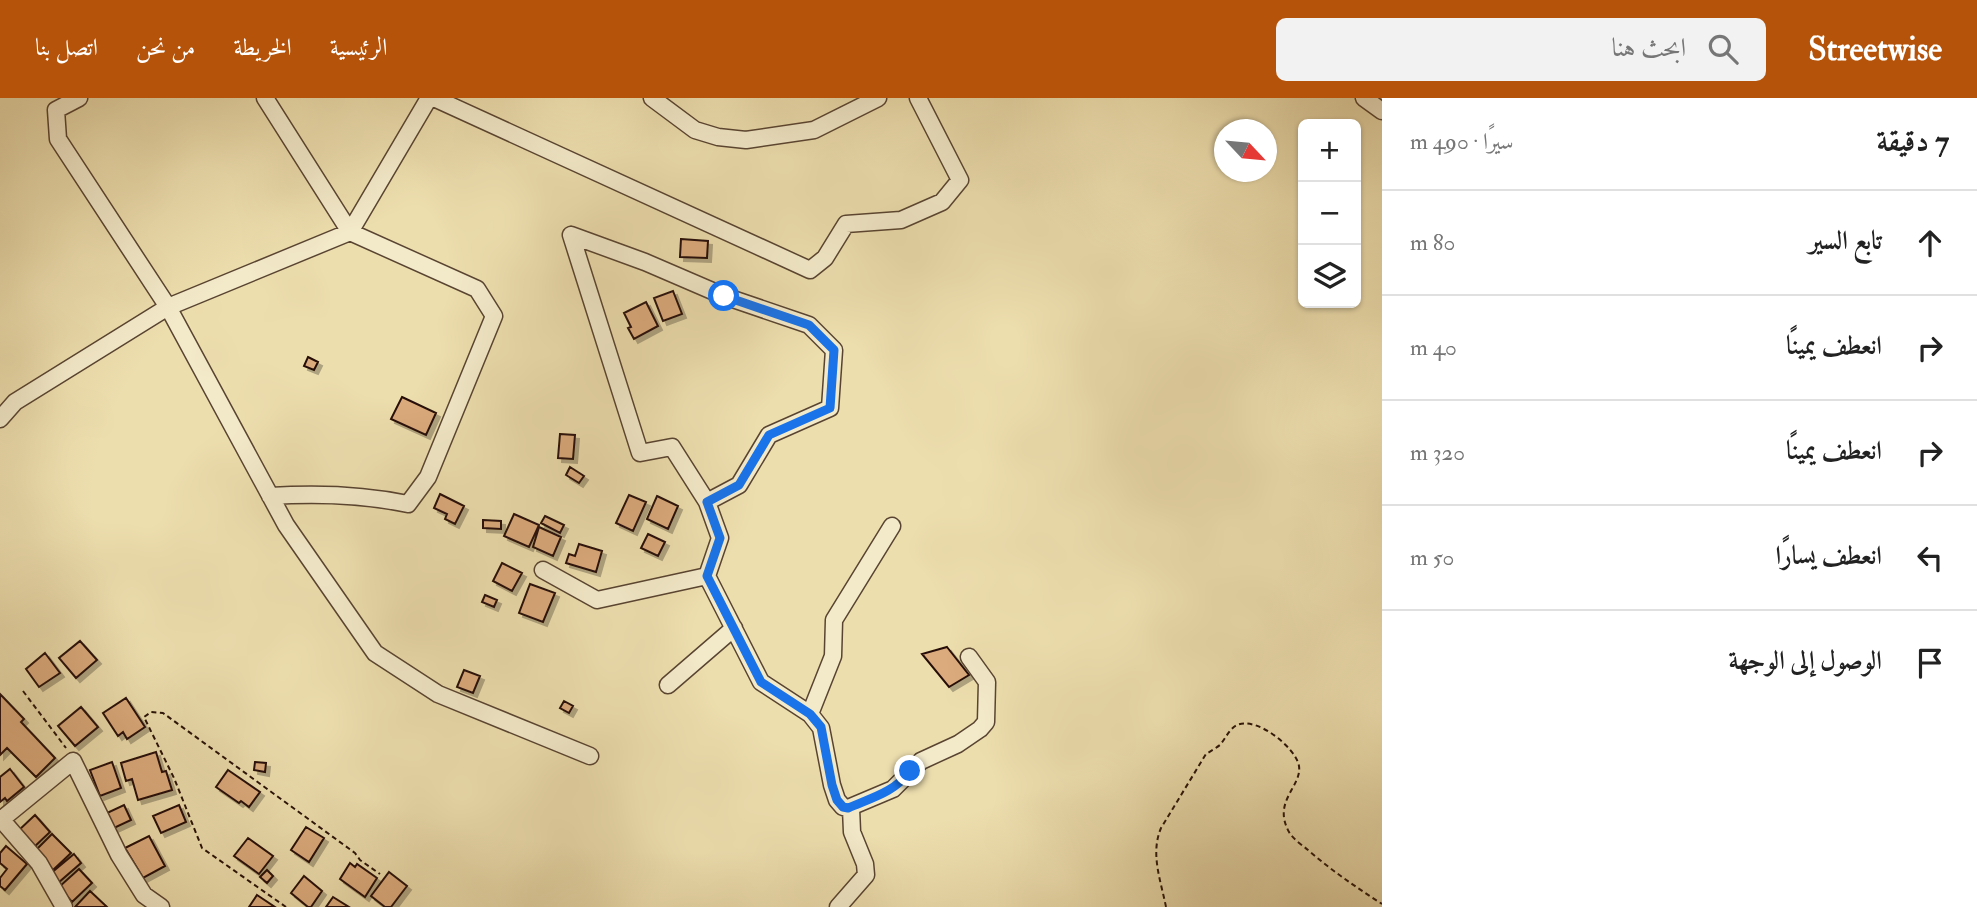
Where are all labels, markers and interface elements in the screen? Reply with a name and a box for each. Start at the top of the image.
search box [1276,18,1766,81]
text: Streetwise [1808,29,1942,70]
icon: search [1704,30,1742,68]
text: اتصل بنا [35,32,98,63]
text: من نحن [136,32,195,63]
text: الخريطة [233,32,292,63]
text: الرئيسية [330,32,387,63]
text: ابحث هنا [1611,32,1686,64]
north arrow [1214,119,1277,182]
map controls [1298,119,1361,308]
button: + [1298,119,1361,182]
text: 7 دقيقة [1877,123,1949,160]
text: سيرًا · 490 m [1410,127,1514,156]
button: − [1298,182,1361,245]
icon: ahead [1911,224,1949,262]
text: تابع السير [1809,225,1882,257]
text: 80 m [1410,228,1455,257]
button: layers [1298,245,1361,308]
route start [708,280,739,311]
icon: right [1911,329,1949,367]
text: انعطف يمينًا [1786,330,1882,362]
text: 40 m [1410,333,1457,362]
icon: right [1911,434,1949,472]
text: انعطف يمينًا [1786,435,1882,467]
text: 320 m [1410,438,1465,467]
icon: left [1911,539,1949,577]
text: انعطف يسارًا [1776,540,1882,572]
text: 50 m [1410,543,1454,572]
icon: arrive [1911,644,1949,682]
text: الوصول إلى الوجهة [1729,645,1882,677]
route end [894,755,925,786]

